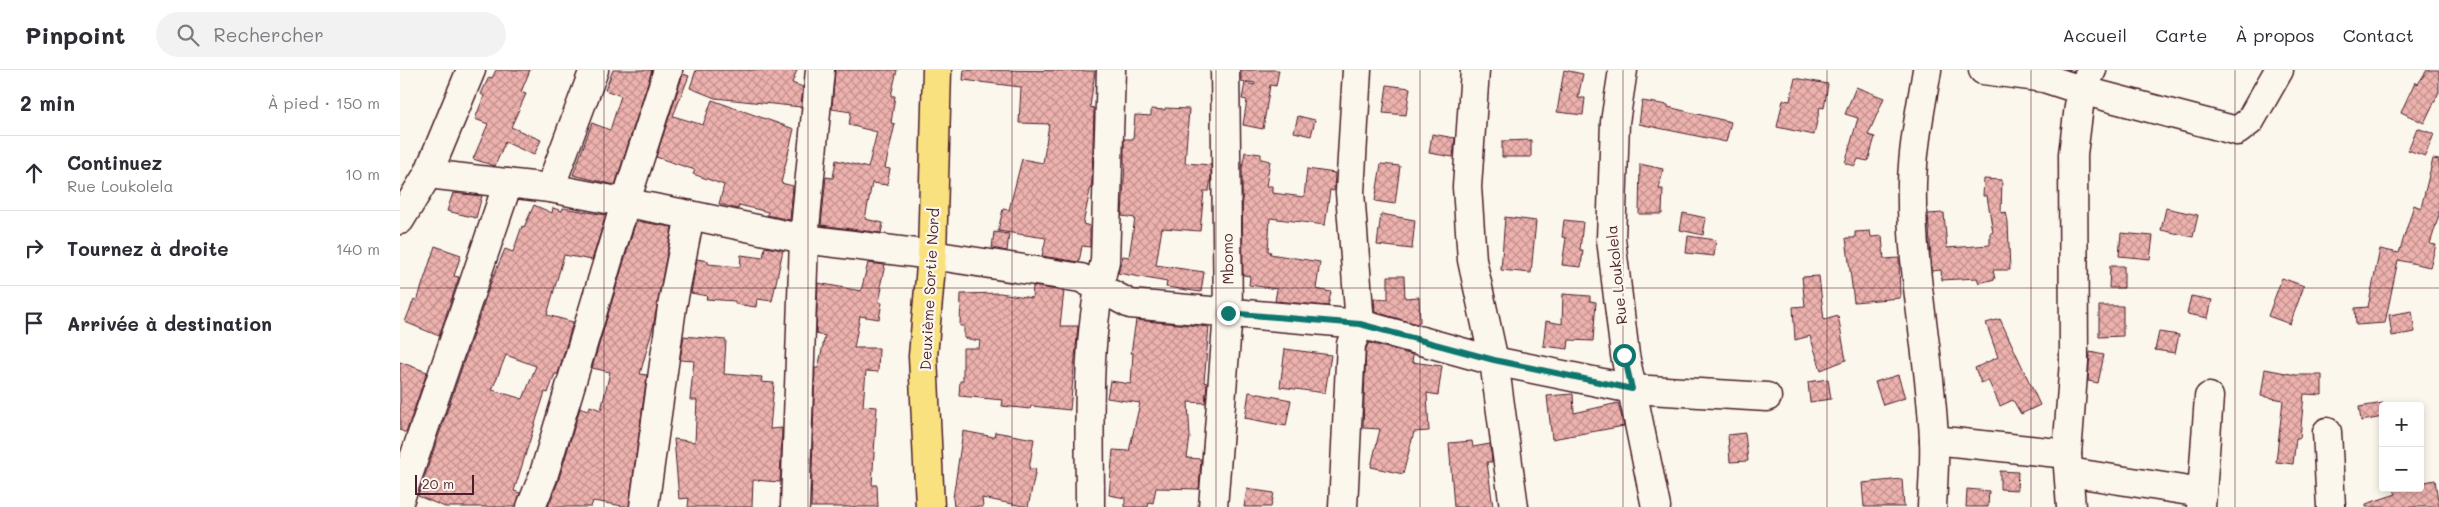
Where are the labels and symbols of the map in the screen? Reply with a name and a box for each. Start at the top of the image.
street label: Deuxième Sortie Nord [915,207,943,371]
street label: Rue Loukolela [1601,224,1631,326]
street label: Mbomo [1217,233,1237,285]
route end [1217,302,1240,325]
route start [1613,344,1636,367]
scale bar [415,472,474,495]

